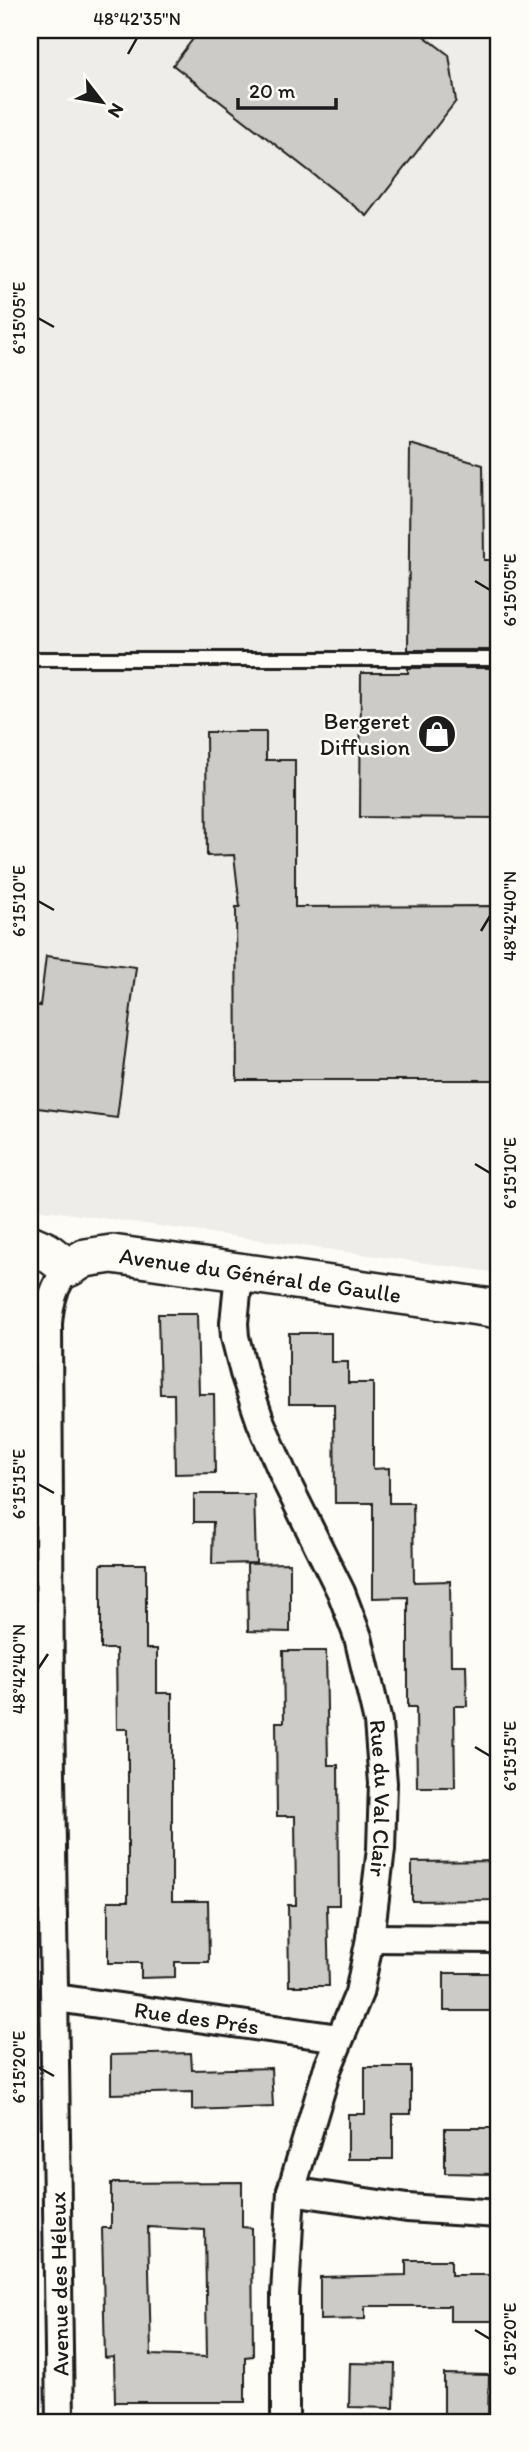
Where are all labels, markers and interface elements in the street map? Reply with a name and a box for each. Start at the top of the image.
text: 48°42'35"N [93,8,181,30]
north arrow [66,66,136,136]
scale bar [238,66,336,110]
text: 20 m [249,78,296,103]
text: N [103,99,129,122]
text: 6°15'05"E [8,281,30,355]
text: 6°15'05"E [499,553,521,627]
place label: Bergeret Diffusion [319,707,410,761]
shop icon: Bergeret Diffusion [416,713,458,755]
text: 6°15'10"E [8,865,30,937]
text: 48°42'40"N [499,871,521,961]
text: 6°15'10"E [499,1137,521,1209]
street label: Avenue du Général de Gaulle [118,1241,403,1309]
text: 6°15'15"E [8,1449,30,1519]
text: 48°42'40"N [8,1624,30,1714]
street label: Rue du Val Clair [364,1719,397,1878]
text: 6°15'15"E [499,1721,521,1791]
street label: Rue des Prés [133,1995,261,2041]
text: 6°15'20"E [8,2030,30,2104]
street label: Avenue des Héleux [43,2191,75,2376]
text: 6°15'20"E [499,2302,521,2376]

